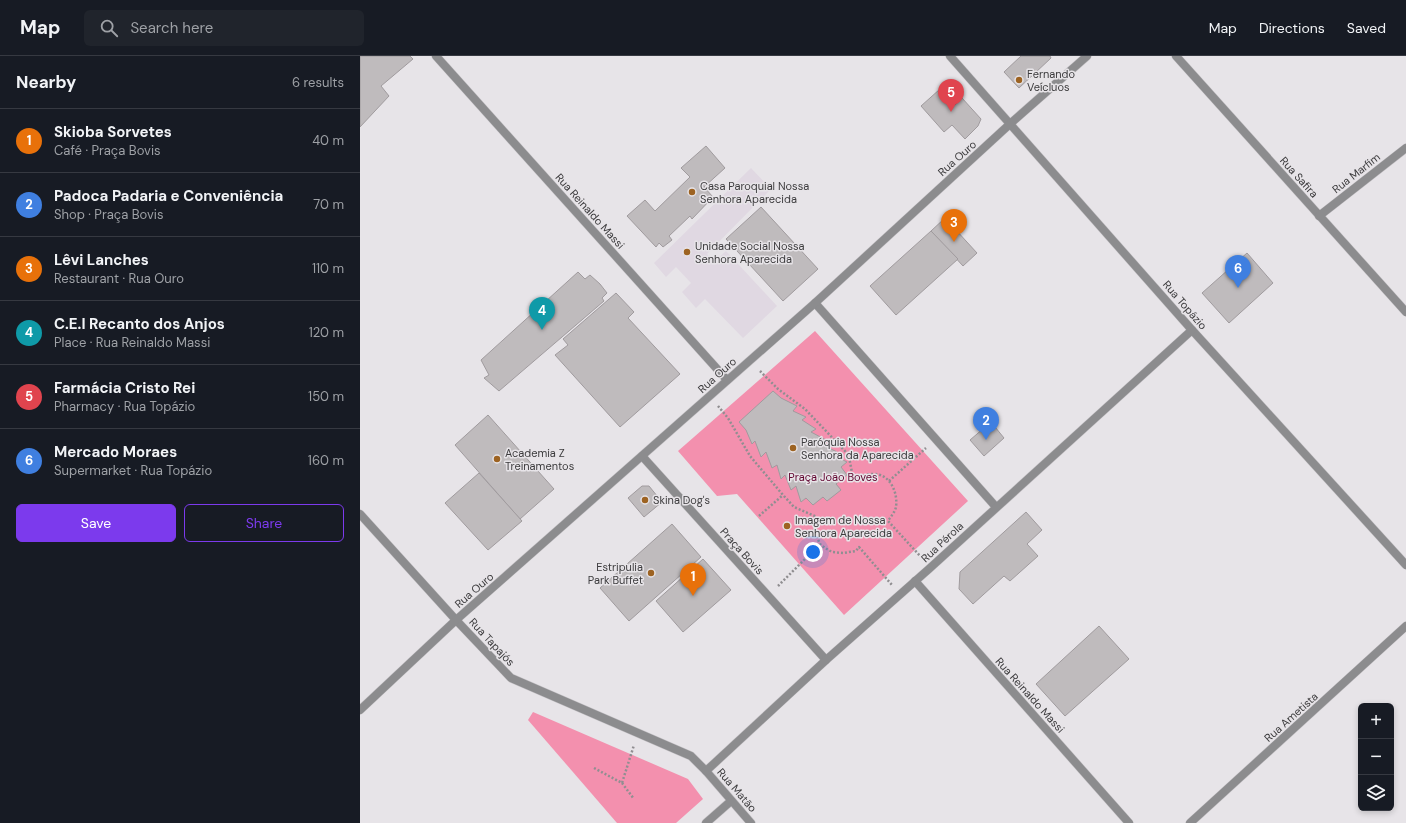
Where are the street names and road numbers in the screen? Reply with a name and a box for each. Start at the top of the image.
street label: Rua Ouro [935,137,979,179]
street label: Rua Marfim [1329,150,1383,196]
street label: Rua Safira [1277,154,1321,200]
street label: Rua Reinaldo Massi [552,170,628,252]
street label: Rua Topázio [1160,278,1210,332]
street label: Rua Ouro [695,354,739,396]
street label: Rua Pérola [918,519,966,565]
street label: Praça Bovis [717,525,767,577]
street label: Rua Ouro [452,569,496,611]
street label: Rua Tapajós [466,615,518,669]
street label: Rua Reinaldo Massi [992,654,1068,736]
street label: Rua Ametista [1261,689,1321,745]
street label: Rua Matão [714,765,760,815]

